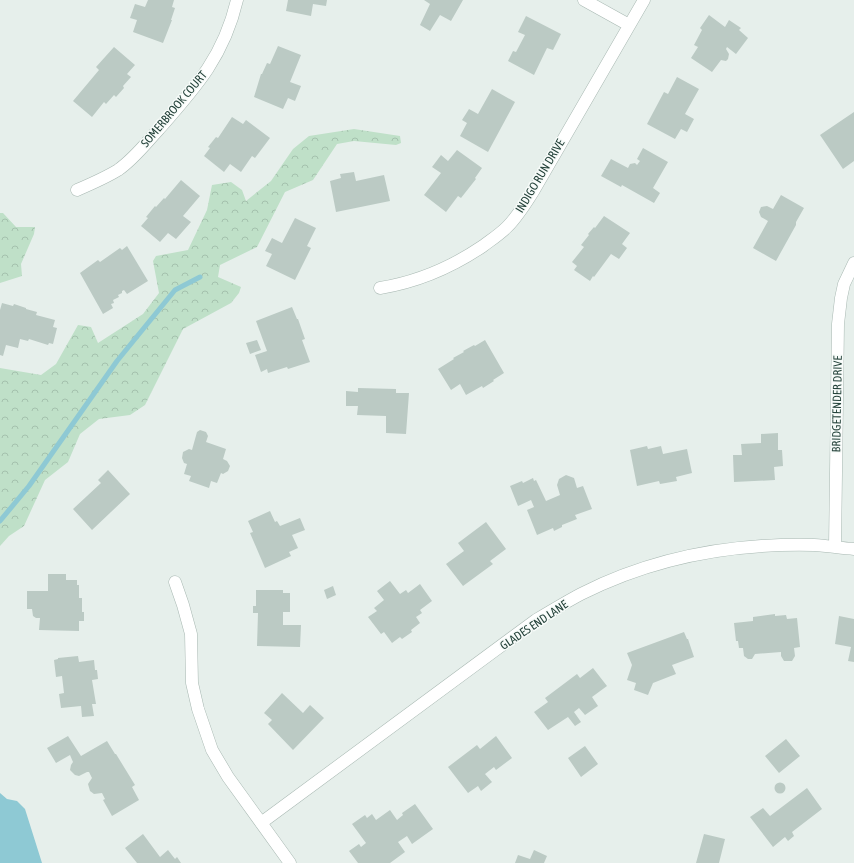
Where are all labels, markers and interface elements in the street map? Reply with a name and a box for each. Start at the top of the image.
street label: SOMERBROOK COURT [138,68,210,150]
street label: INDIGO RUN DRIVE [512,137,568,215]
street label: BRIDGETENDER DRIVE [829,356,845,452]
street label: GLADES END LANE [497,597,571,653]

